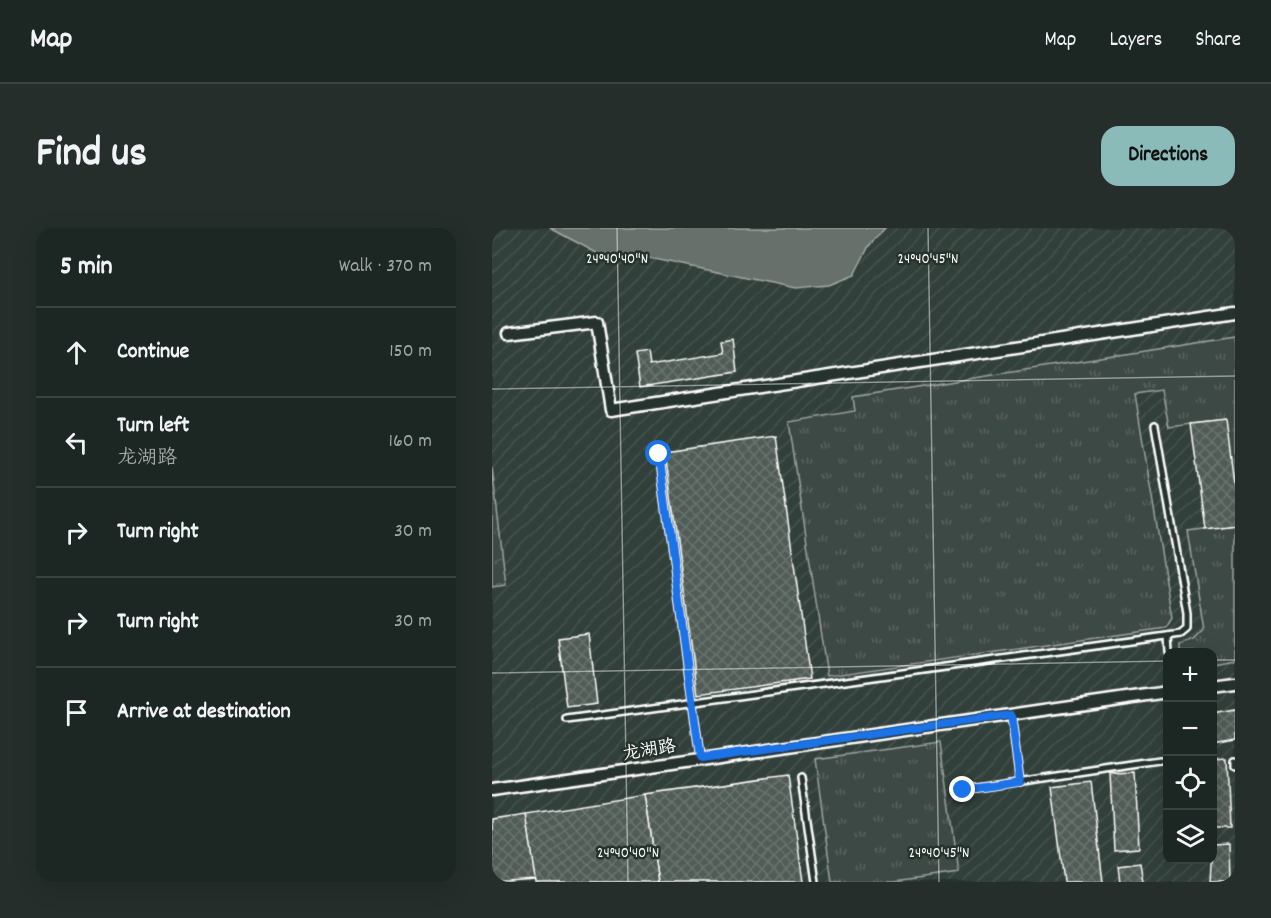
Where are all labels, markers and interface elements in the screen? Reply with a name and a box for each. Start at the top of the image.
text: Map [30,21,72,61]
text: Map [1045,26,1076,56]
text: Layers [1109,26,1162,56]
text: Share [1195,26,1241,56]
text: Find us [36,126,147,186]
button: Directions [1101,126,1235,186]
text: 5 min [60,249,113,286]
text: 24°40'40"N [586,249,648,271]
text: 24°40'45"N [898,249,958,271]
text: Walk · 370 m [339,253,432,281]
icon: ahead [60,336,93,369]
text: Continue [117,337,189,368]
text: 150 m [389,338,432,366]
text: Turn left [117,411,189,442]
icon: left [60,426,93,459]
text: 160 m [389,428,432,456]
route start [645,440,671,466]
text: 龙湖路 [117,445,177,473]
icon: right [60,516,93,549]
text: Turn right [117,517,199,548]
text: 30 m [394,518,432,546]
icon: right [60,606,93,639]
text: Turn right [117,607,199,638]
text: 30 m [394,608,432,636]
map controls [1163,648,1217,864]
button: + [1163,648,1217,702]
icon: arrive [60,696,93,729]
text: Arrive at destination [117,697,291,728]
button: − [1163,702,1217,756]
street label: 龙湖路 [621,735,678,768]
button: locate [1163,756,1217,810]
route end [949,776,975,802]
button: layers [1163,810,1217,864]
text: 24°40'40"N [597,843,659,865]
text: 24°40'45"N [909,843,969,865]

